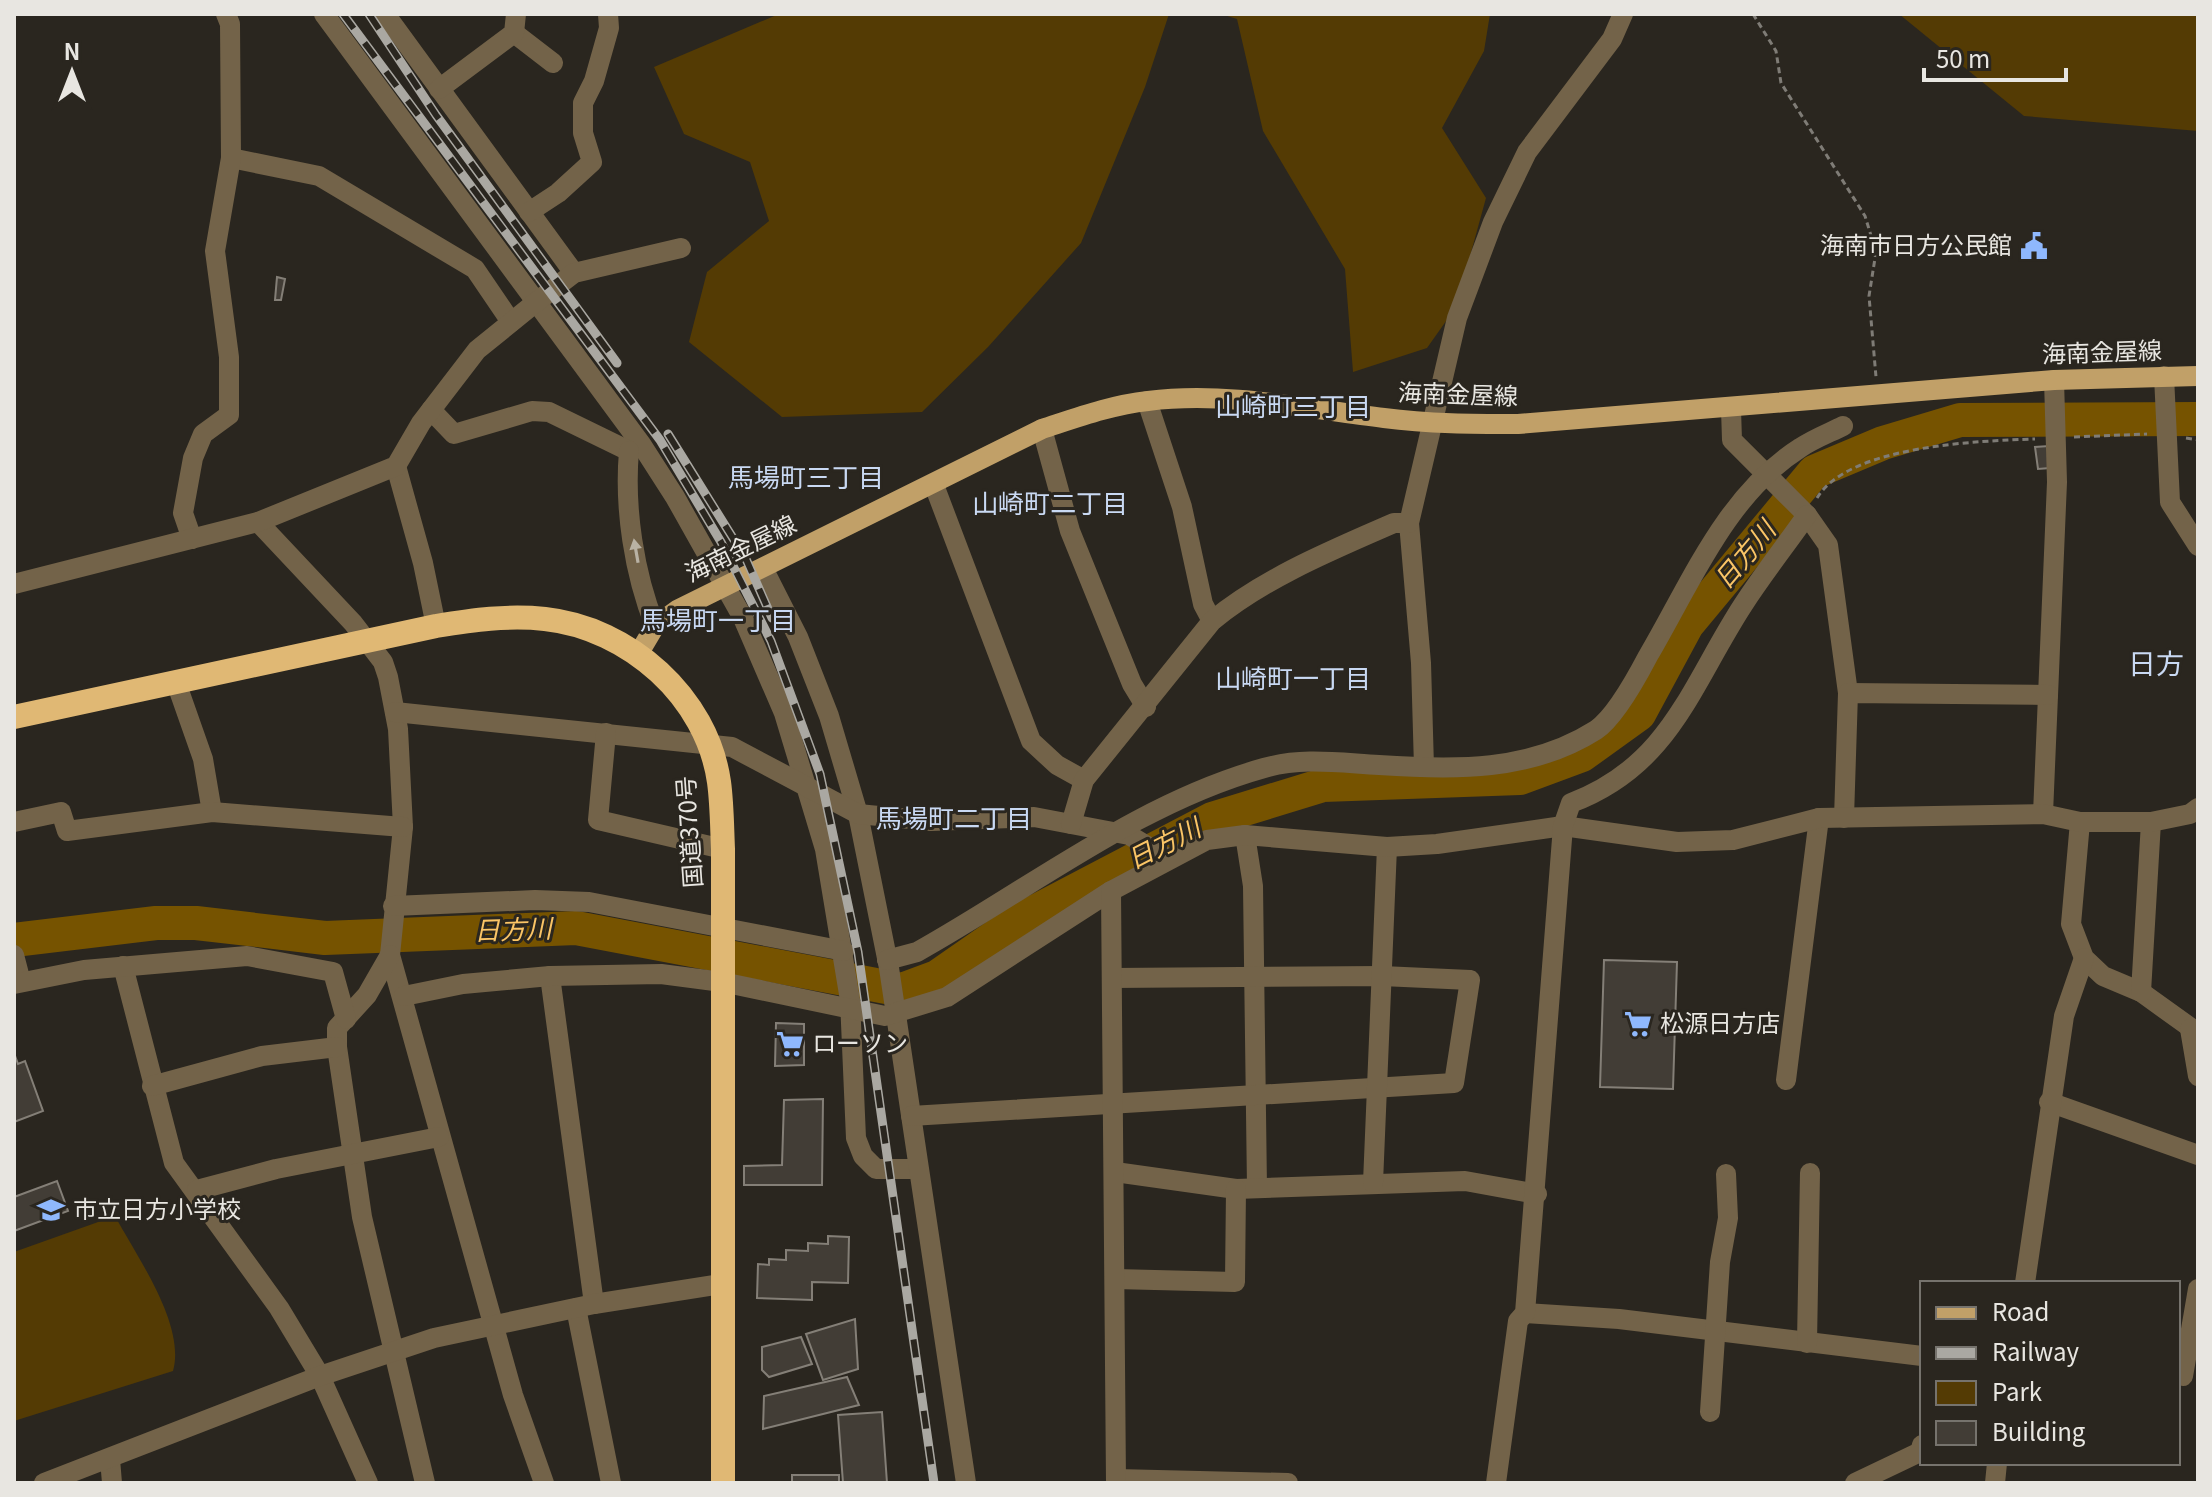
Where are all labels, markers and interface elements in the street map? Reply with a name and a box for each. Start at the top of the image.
north arrow [32,32,112,112]
scale bar [1924,32,2066,82]
text: N [64,34,80,66]
text: 50 m [1936,40,1990,75]
place label: 海南市日方公民館 [1820,226,2012,261]
public building icon: 海南市日方公民館 [2019,231,2049,261]
street label: 海南金屋線 [2041,331,2162,370]
street label: 海南金屋線 [1398,373,1519,412]
district label: 山崎町三丁目 [1215,386,1371,423]
district label: 馬場町三丁目 [728,457,884,494]
district label: 山崎町二丁目 [972,483,1128,520]
street label: 海南金屋線 [678,505,802,589]
water label: 日方川 [1704,509,1784,595]
one-way arrow [629,538,642,563]
district label: 馬場町一丁目 [640,600,796,637]
district label: 日方 [2128,642,2184,682]
district label: 山崎町一丁目 [1215,658,1371,695]
street label: 国道370号 [666,775,709,889]
district label: 馬場町二丁目 [876,798,1032,835]
water label: 日方川 [1120,806,1209,876]
water label: 日方川 [473,908,556,947]
place label: 松源日方店 [1660,1004,1780,1039]
supermarket icon: 松源日方店 [1623,1009,1653,1039]
place label: ローソン [812,1024,908,1059]
supermarket icon: ローソン [775,1029,805,1059]
place label: 市立日方小学校 [73,1190,241,1225]
school or university icon: 市立日方小学校 [36,1195,66,1225]
legend [1920,1281,2180,1465]
text: Road [1992,1293,2049,1328]
text: Railway [1992,1333,2079,1368]
text: Park [1992,1373,2043,1408]
text: Building [1992,1413,2086,1448]

